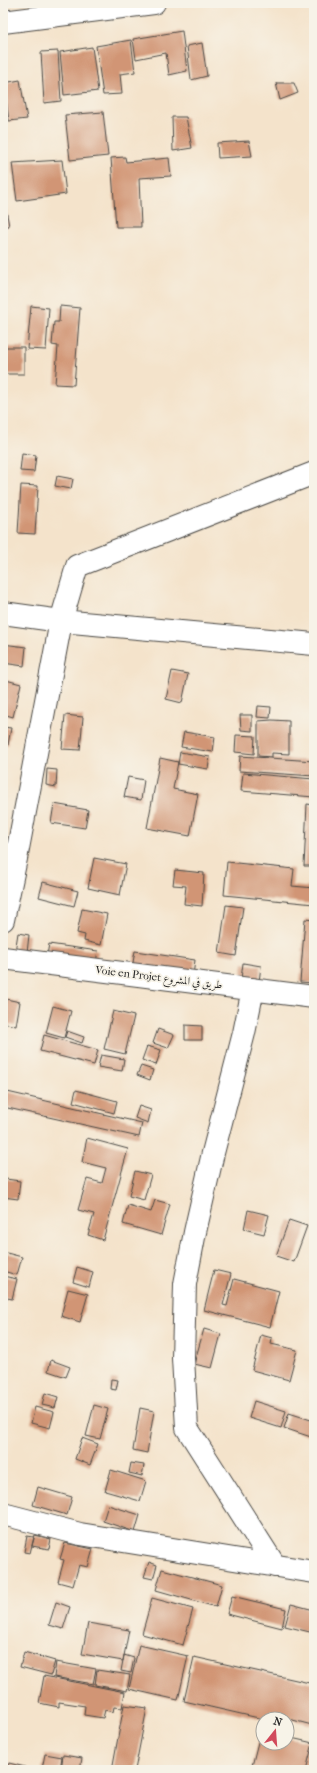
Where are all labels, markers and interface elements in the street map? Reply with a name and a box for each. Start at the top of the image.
street label: Voie en Projet طريق في المشروع [93,963,223,995]
north arrow [255,1711,295,1751]
text: N [272,1714,284,1730]

